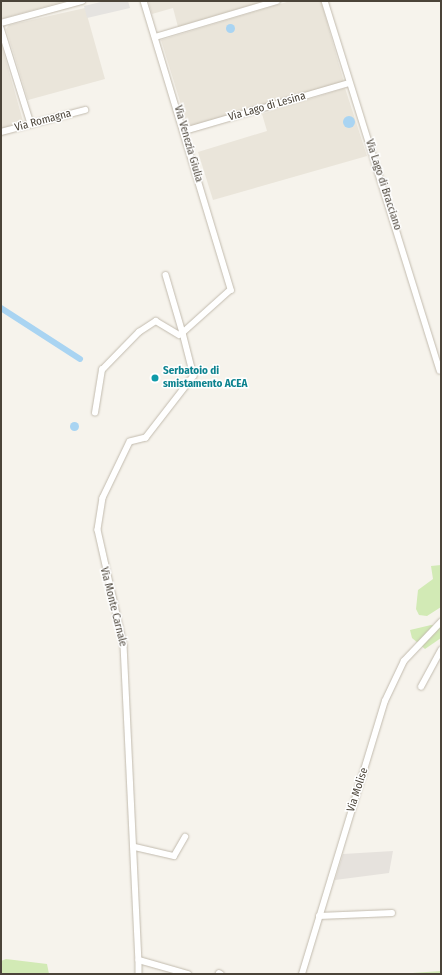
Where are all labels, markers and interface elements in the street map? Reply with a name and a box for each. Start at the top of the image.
street label: Via Lago di Lesina [227,90,307,124]
street label: Via Venezia Giulia [171,104,205,184]
street label: Via Romagna [13,107,73,135]
street label: Via Lago di Bracciano [362,138,404,232]
place label: Serbatoio di smistamento ACEA [163,365,247,391]
marker: Serbatoio di smistamento ACEA [150,373,160,383]
street label: Via Monte Carnale [97,566,129,648]
street label: Via Molise [345,766,371,814]

